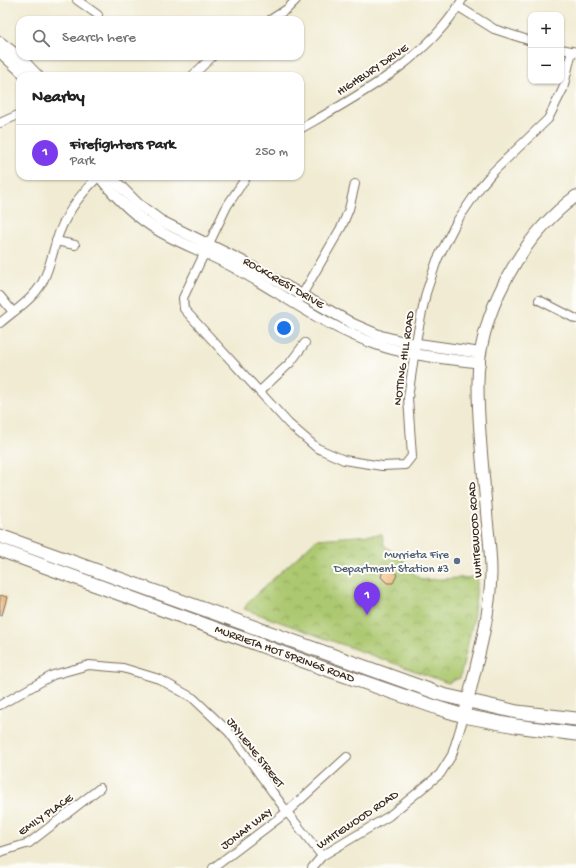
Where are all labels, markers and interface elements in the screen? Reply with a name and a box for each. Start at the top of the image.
map controls [528,12,564,84]
button: + [528,12,564,48]
search box [16,16,304,60]
icon: search [30,27,52,49]
text: Search here [62,29,136,47]
street label: HIGHBURY DRIVE [335,41,412,100]
button: − [528,48,564,84]
text: Nearby [32,88,85,108]
text: Firefighters Park [70,136,175,154]
text: 1 [42,145,48,160]
text: 250 m [255,145,288,160]
text: Park [70,154,95,169]
street label: ROCKCREST DRIVE [240,255,326,313]
street label: NOTTING HILL ROAD [391,310,419,406]
your location [274,318,294,338]
street label: WHITEWOOD ROAD [466,481,486,578]
place label: Murrieta Fire Department Station #3 [333,549,450,577]
marker: Murrieta Fire Department Station #3 [452,556,462,566]
pin: 1 [354,582,380,615]
street label: MURRIETA HOT SPRINGS ROAD [212,623,356,687]
street label: JAYLENE STREET [223,715,287,792]
street label: WHITEWOOD ROAD [315,788,402,853]
street label: EMILY PLACE [16,791,77,840]
street label: JONAH WAY [219,805,276,854]

